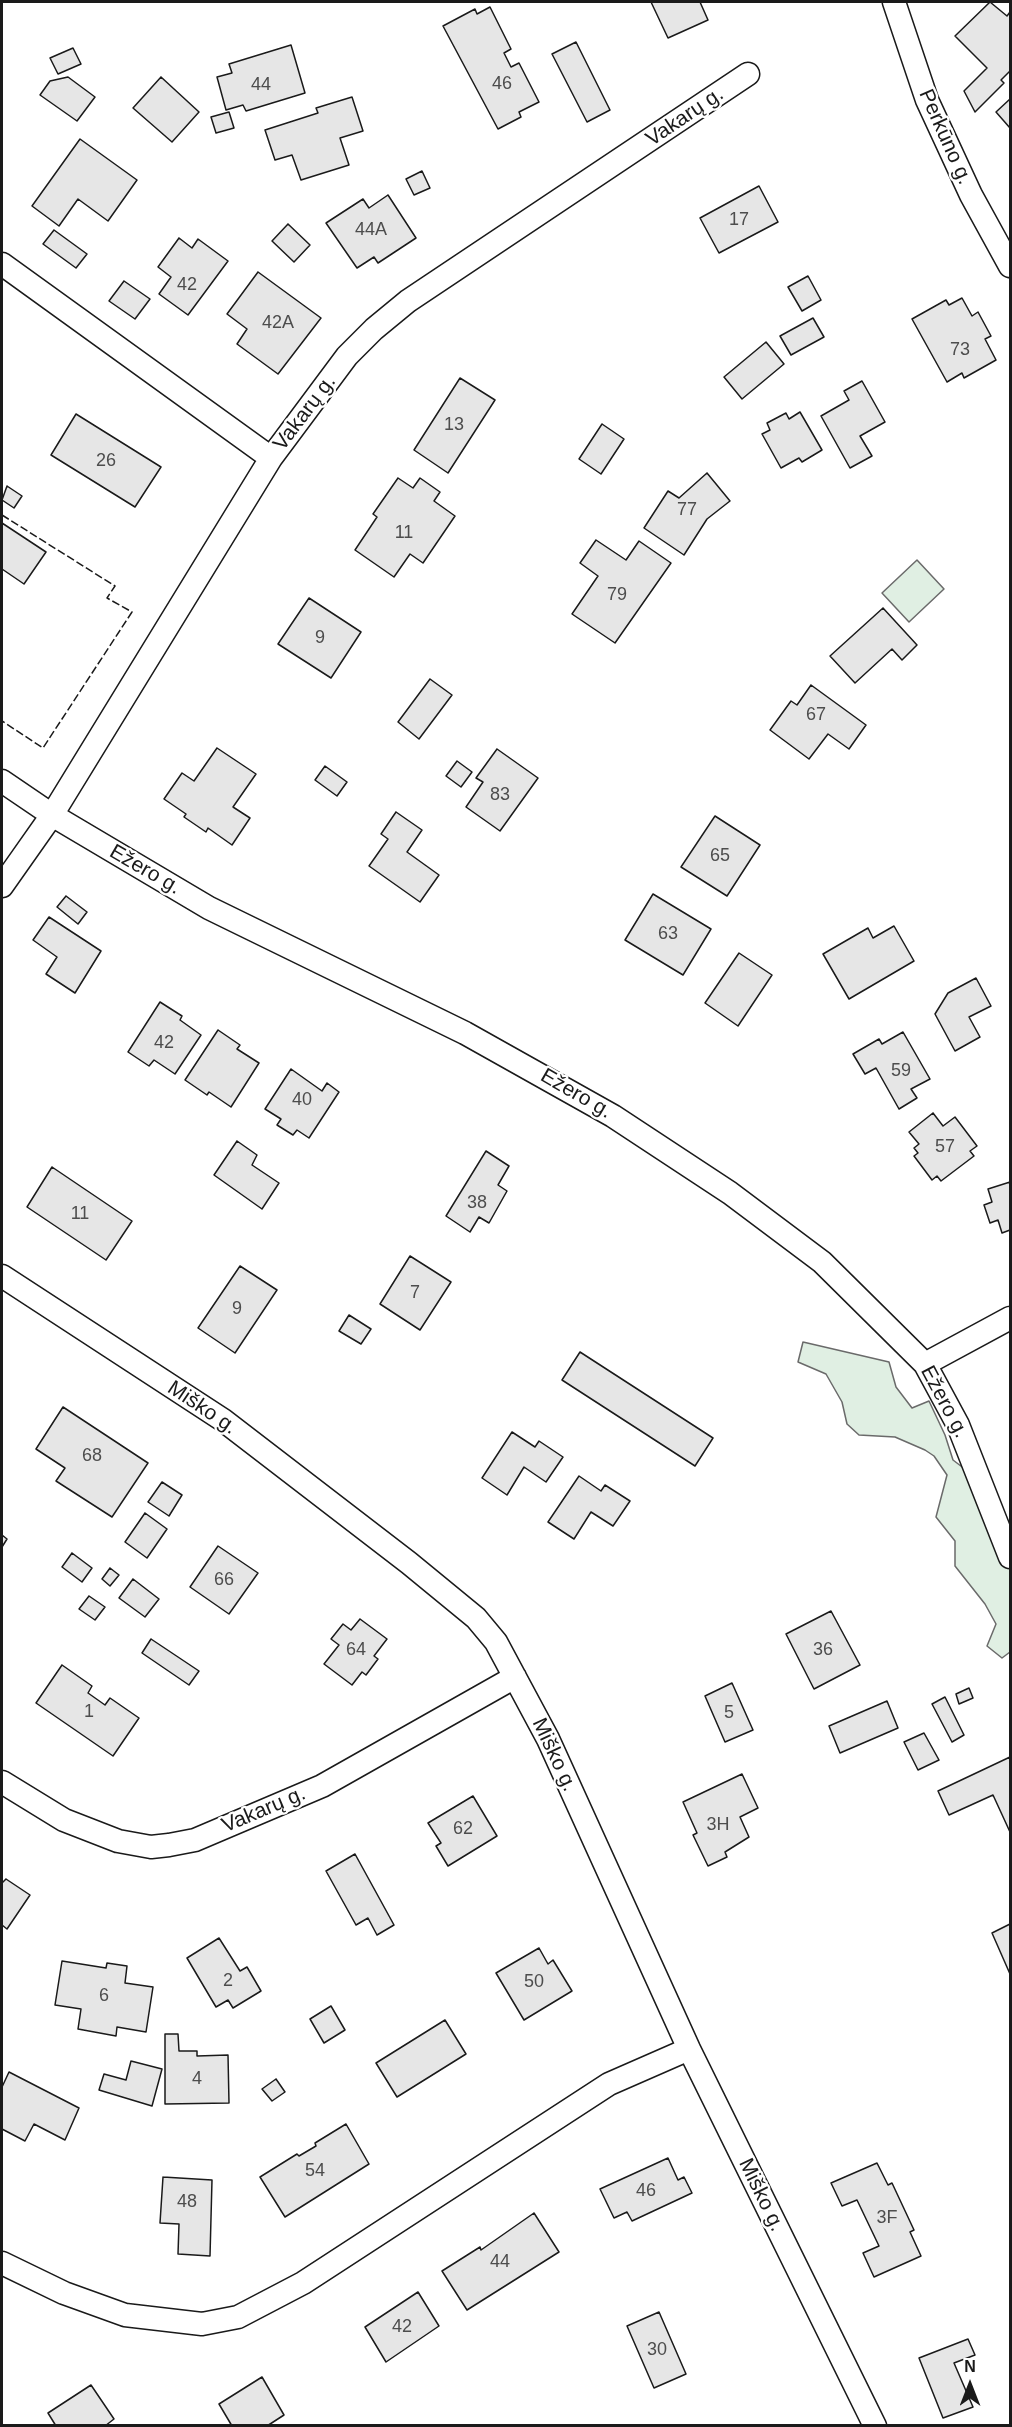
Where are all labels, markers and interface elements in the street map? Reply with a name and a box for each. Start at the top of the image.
house number: 46 [492,73,512,95]
house number: 44 [251,74,271,96]
street label: Vakarų g. [641,82,729,152]
street label: Perkūno g. [913,85,977,189]
house number: 17 [729,209,749,231]
house number: 44A [355,219,387,241]
house number: 42 [177,274,197,296]
house number: 42A [262,312,294,334]
house number: 73 [950,339,970,361]
street label: Vakarų g. [268,370,342,456]
house number: 13 [444,414,464,436]
house number: 26 [96,450,116,472]
house number: 77 [677,499,697,521]
house number: 11 [395,522,413,544]
house number: 79 [607,584,627,606]
house number: 9 [315,627,325,649]
house number: 67 [806,704,826,726]
house number: 83 [490,784,510,806]
street label: Ežero g. [105,840,185,900]
house number: 65 [710,845,730,867]
house number: 63 [658,923,678,945]
house number: 42 [154,1032,174,1054]
house number: 59 [891,1060,911,1082]
street label: Ežero g. [536,1064,616,1124]
house number: 40 [292,1089,312,1111]
house number: 57 [935,1136,955,1158]
house number: 38 [467,1192,487,1214]
house number: 11 [71,1203,89,1225]
house number: 7 [410,1282,420,1304]
house number: 9 [232,1298,242,1320]
street label: Ežero g. [915,1362,973,1442]
street label: Miško g. [163,1376,241,1440]
house number: 68 [82,1445,102,1467]
house number: 66 [214,1569,234,1591]
house number: 64 [346,1639,366,1661]
house number: 36 [813,1639,833,1661]
house number: 1 [84,1701,94,1723]
house number: 5 [724,1702,734,1724]
street label: Miško g. [526,1714,582,1796]
street label: Vakarų g. [218,1781,310,1839]
house number: 3H [706,1814,730,1836]
house number: 62 [453,1818,473,1840]
house number: 2 [223,1970,233,1992]
house number: 50 [524,1971,544,1993]
house number: 6 [99,1985,109,2007]
house number: 4 [192,2068,202,2090]
street label: Miško g. [733,2154,789,2236]
house number: 54 [305,2160,325,2182]
house number: 46 [636,2180,656,2202]
house number: 48 [177,2191,197,2213]
house number: 3F [876,2207,898,2229]
house number: 44 [490,2251,510,2273]
house number: 42 [392,2316,412,2338]
house number: 30 [647,2339,667,2361]
north arrow [940,2355,1000,2415]
text: N [964,2358,976,2375]

